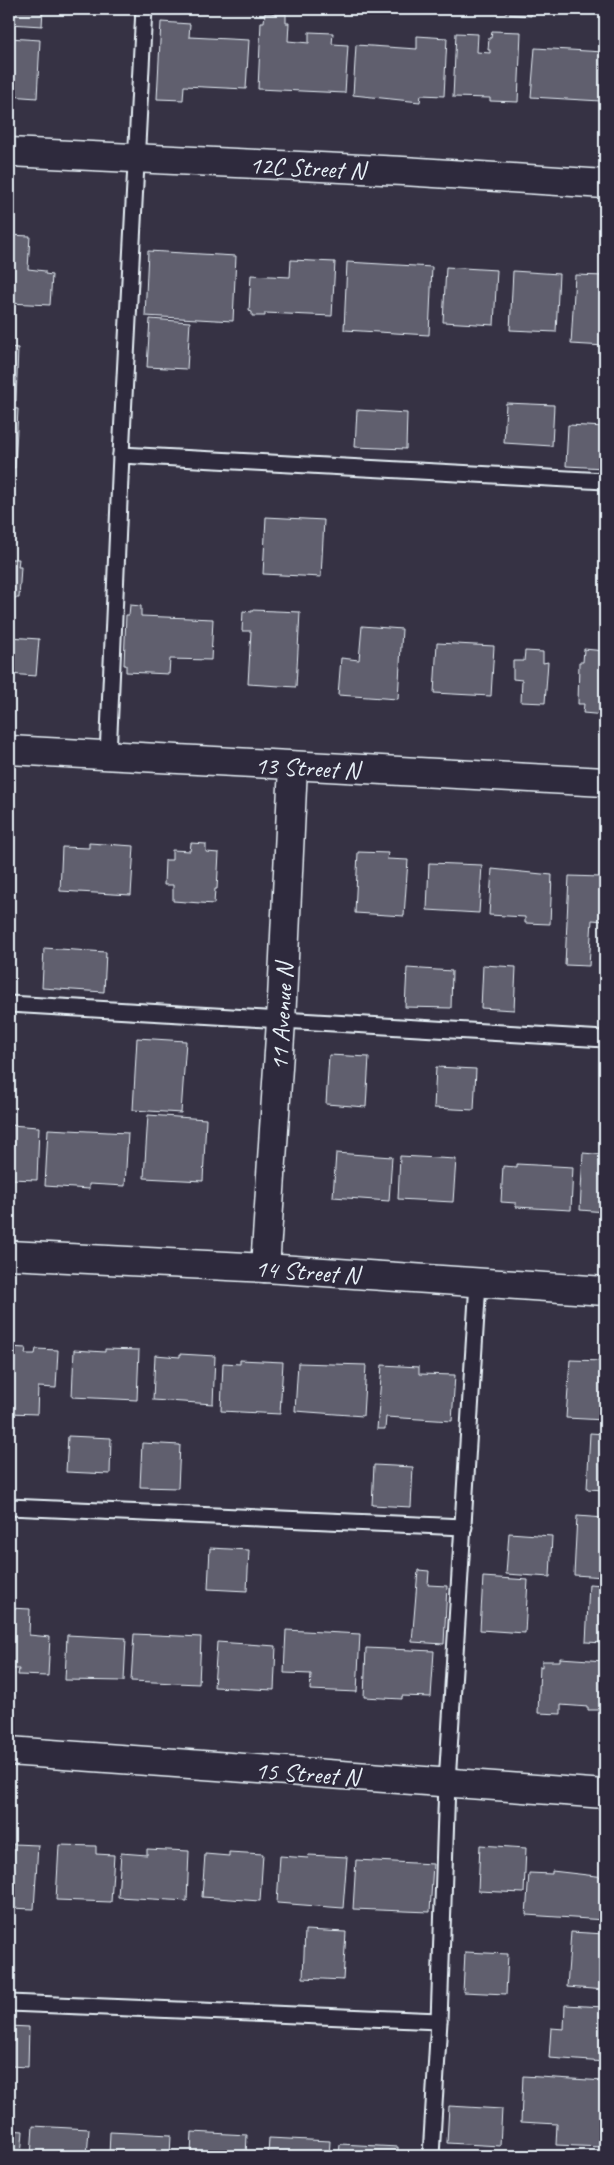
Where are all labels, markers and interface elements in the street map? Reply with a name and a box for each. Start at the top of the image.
street label: 12C Street N [249,149,369,187]
street label: 13 Street N [254,749,364,787]
street label: 11 Avenue N [263,959,301,1071]
street label: 14 Street N [254,1252,364,1292]
street label: 15 Street N [254,1754,364,1794]

